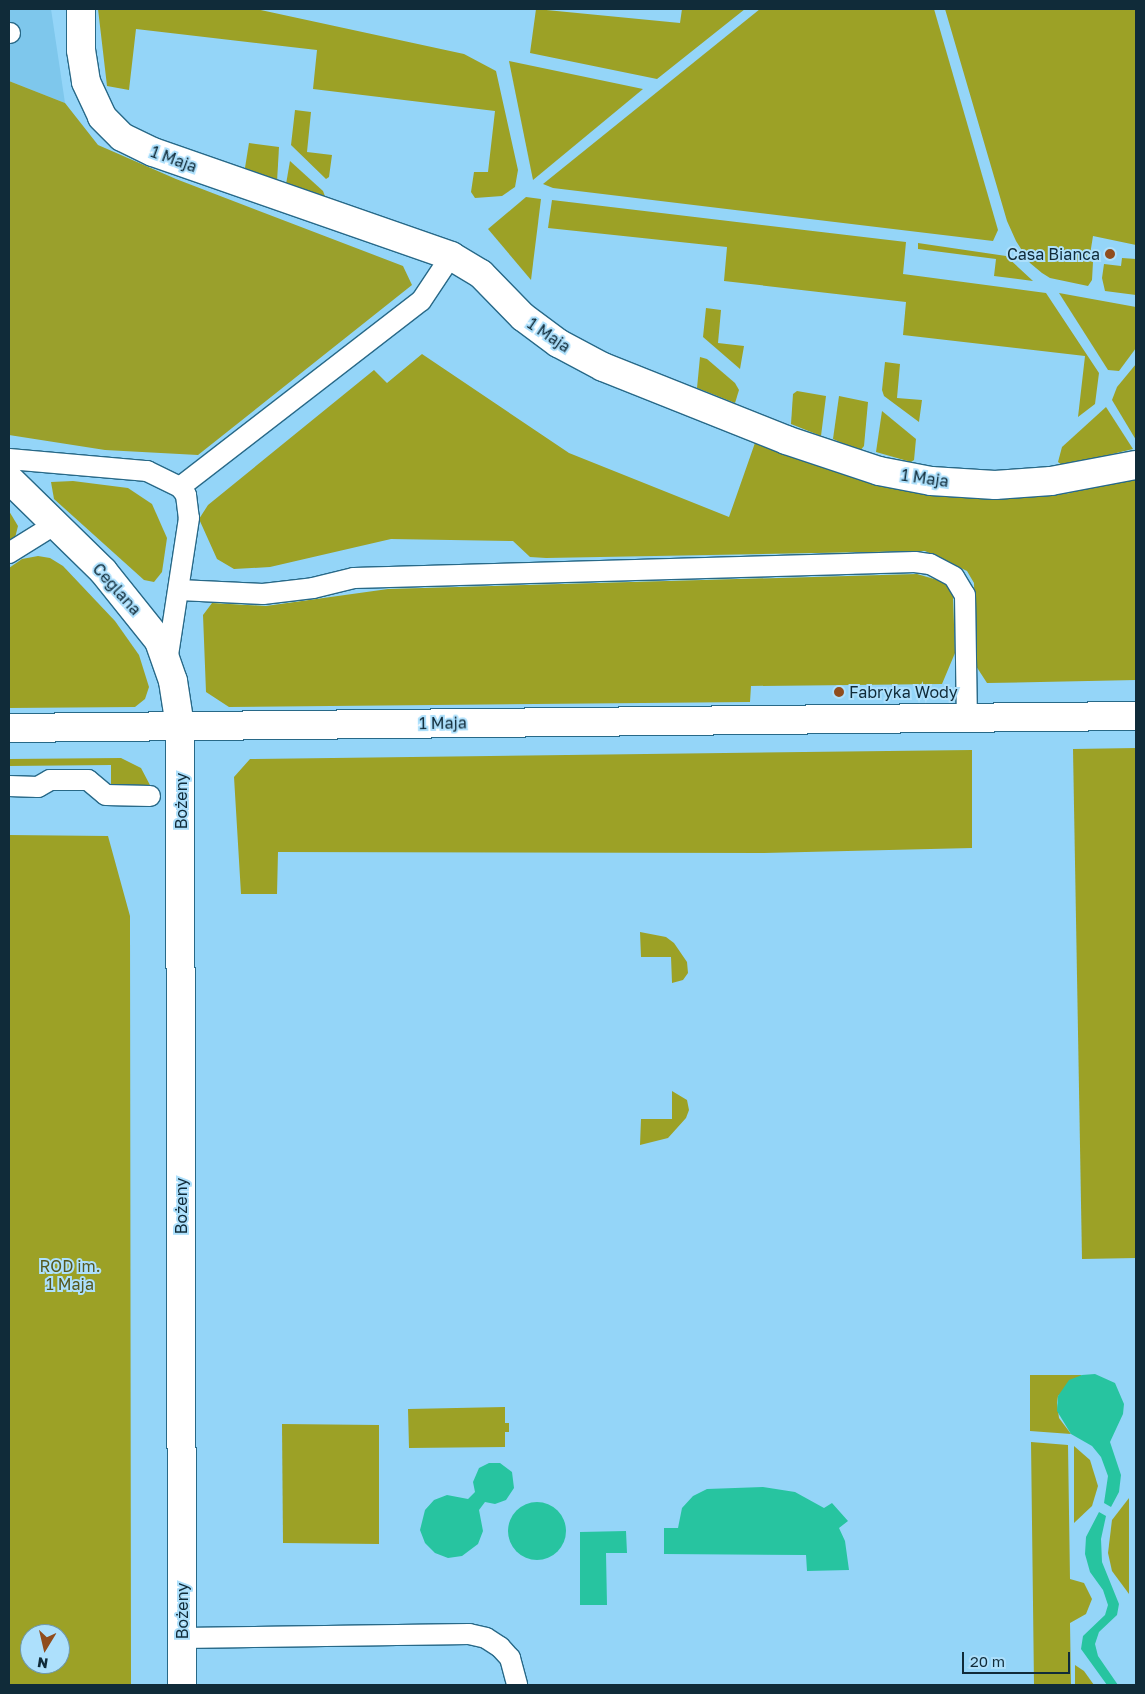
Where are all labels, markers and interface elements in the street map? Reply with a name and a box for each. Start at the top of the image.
street label: 1 Maja [148,142,200,176]
place label: Casa Bianca [1007,244,1100,264]
marker: Casa Bianca [1104,248,1116,260]
street label: 1 Maja [524,314,574,356]
street label: 1 Maja [900,465,950,491]
street label: Ceglana [89,559,145,619]
place label: Fabryka Wody [849,682,958,702]
marker: Fabryka Wody [833,686,845,698]
street label: 1 Maja [419,713,467,733]
street label: Bożeny [171,773,191,829]
street label: Bożeny [171,1178,191,1234]
park label: ROD im. 1 Maja [39,1256,101,1294]
street label: Bożeny [172,1583,192,1639]
north arrow [20,1624,70,1674]
scale bar [965,1642,1072,1674]
text: 20 m [970,1652,1005,1670]
text: N [36,1654,49,1673]

